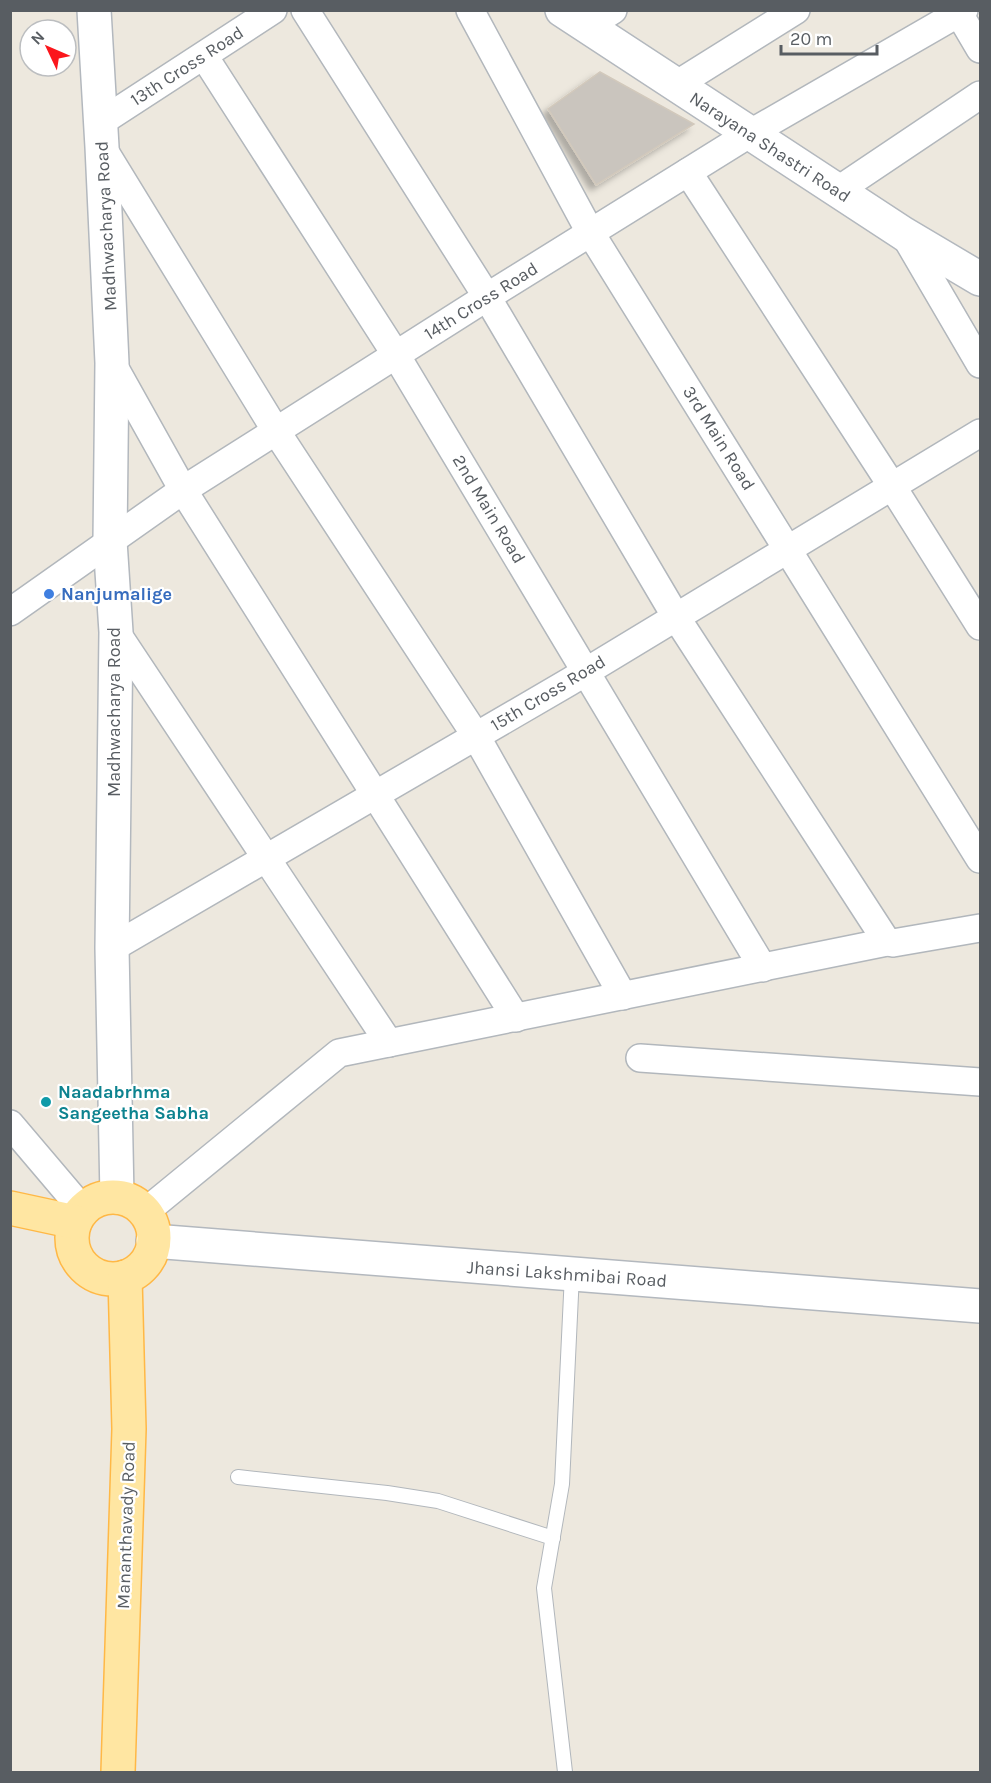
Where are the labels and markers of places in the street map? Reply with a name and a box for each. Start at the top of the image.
place label: Nanjumalige [61,583,172,605]
marker: Nanjumalige [42,587,56,601]
place label: Naadabrhma Sangeetha Sabha [58,1081,209,1124]
marker: Naadabrhma Sangeetha Sabha [39,1095,53,1109]

